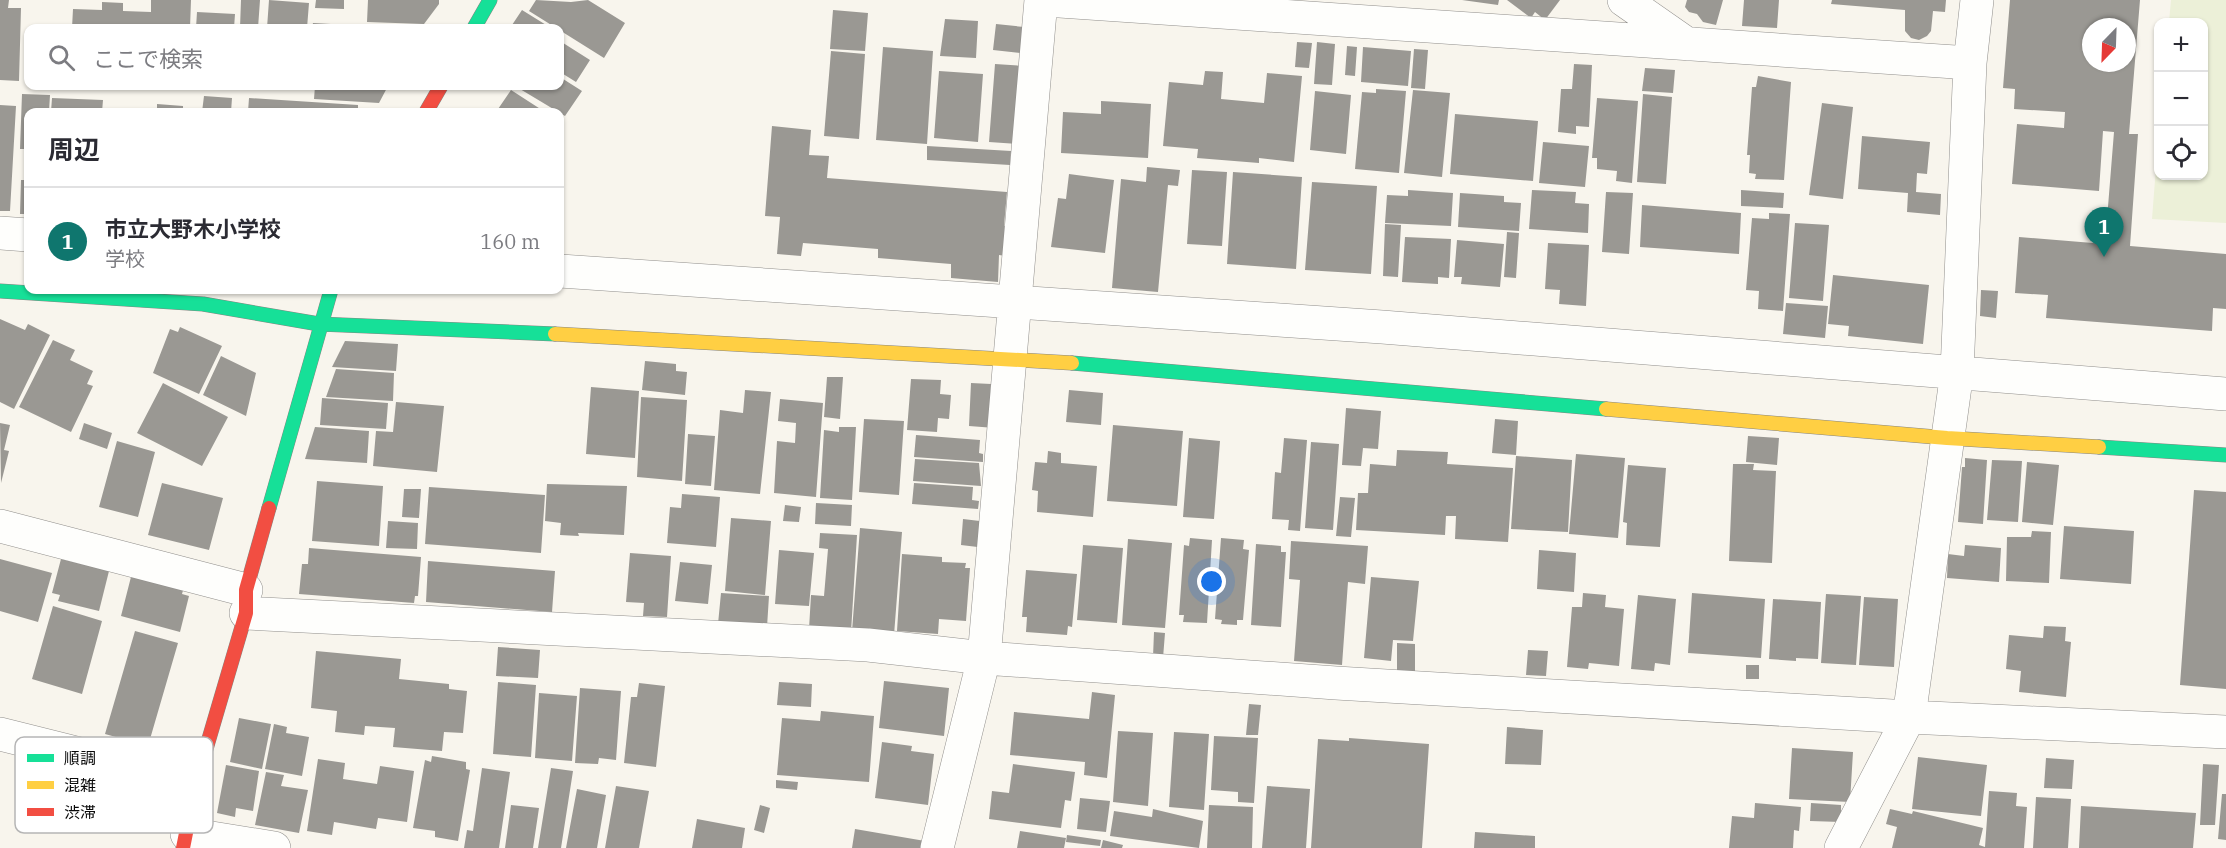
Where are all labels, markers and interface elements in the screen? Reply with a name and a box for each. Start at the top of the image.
north arrow [2082,18,2136,72]
map controls [2154,18,2208,180]
button: + [2154,18,2208,72]
search box [24,24,564,90]
icon: search [45,41,78,74]
text: ここで検索 [93,44,203,73]
button: − [2154,72,2208,126]
button: locate [2154,126,2208,180]
text: 周辺 [48,132,100,166]
pin: 1 [2084,208,2124,257]
text: 市立大野木小学校 [105,214,281,243]
text: 1 [62,228,74,255]
text: 160 m [480,228,540,255]
text: 学校 [105,245,145,272]
your location [1197,567,1226,596]
legend [15,737,213,833]
text: 順調 [64,748,96,768]
text: 混雑 [64,775,96,795]
text: 渋滞 [64,802,96,822]

